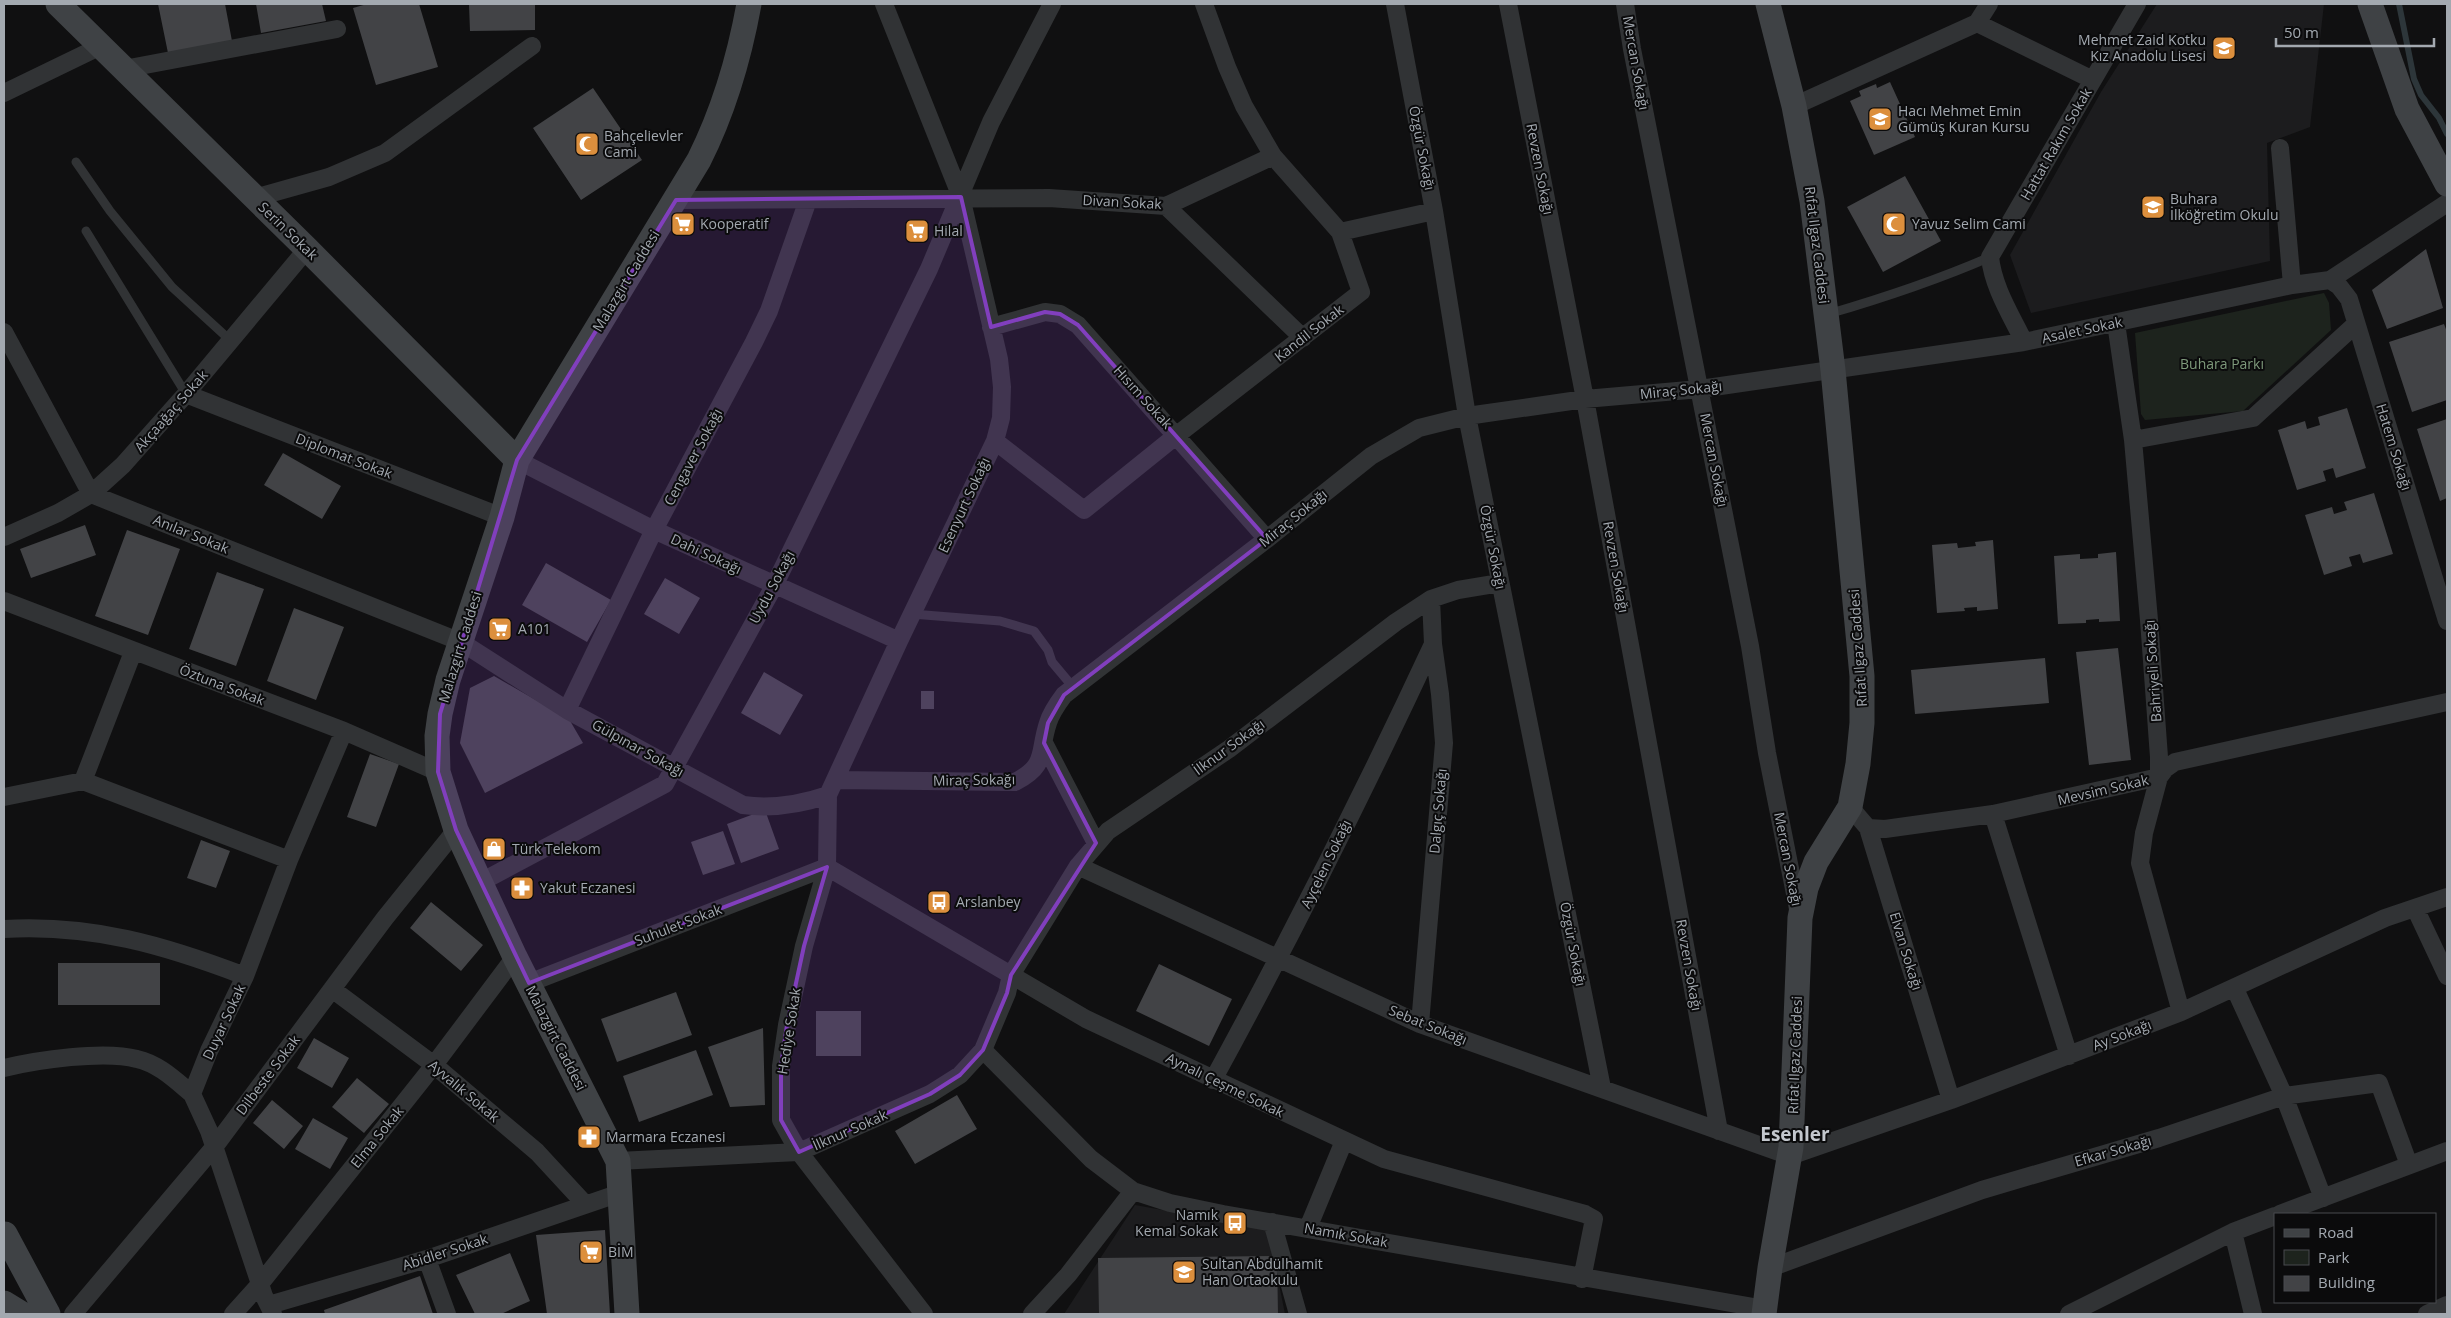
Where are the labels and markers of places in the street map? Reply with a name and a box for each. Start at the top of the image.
place label: Mehmet Zaid Kotku Kız Anadolu Lisesi [2078,30,2206,65]
school or university icon: Mehmet Zaid Kotku Kız Anadolu Lisesi [2211,35,2237,61]
place label: Hacı Mehmet Emin Gümüş Kuran Kursu [1898,101,2030,136]
school or university icon: Hacı Mehmet Emin Gümüş Kuran Kursu [1867,106,1893,132]
place label: Bahçelievler Cami [604,126,683,161]
mosque icon: Bahçelievler Cami [574,131,600,157]
place label: Buhara İlköğretim Okulu [2170,189,2278,224]
school or university icon: Buhara İlköğretim Okulu [2140,194,2166,220]
supermarket icon: Kooperatif [670,211,696,237]
mosque icon: Yavuz Selim Cami [1881,211,1907,237]
place label: Kooperatif [700,214,770,233]
place label: Yavuz Selim Cami [1912,214,2026,233]
supermarket icon: Hilal [904,218,930,244]
place label: Hilal [934,221,963,240]
supermarket icon: A101 [487,616,513,642]
place label: A101 [518,619,551,638]
shop icon: Türk Telekom [481,836,507,862]
place label: Türk Telekom [512,839,601,858]
pharmacy icon: Yakut Eczanesi [509,875,535,901]
place label: Yakut Eczanesi [540,878,636,897]
bus stop icon: Arslanbey [926,889,952,915]
place label: Arslanbey [956,892,1022,911]
pharmacy icon: Marmara Eczanesi [576,1124,602,1150]
place label: Marmara Eczanesi [606,1127,725,1146]
place label: Namık Kemal Sokak [1135,1205,1219,1240]
bus stop icon: Namık Kemal Sokak [1222,1210,1248,1236]
supermarket icon: BİM [578,1239,604,1265]
place label: BİM [608,1242,634,1261]
place label: Sultan Abdülhamit Han Ortaokulu [1202,1254,1323,1289]
school or university icon: Sultan Abdülhamit Han Ortaokulu [1171,1259,1197,1285]

